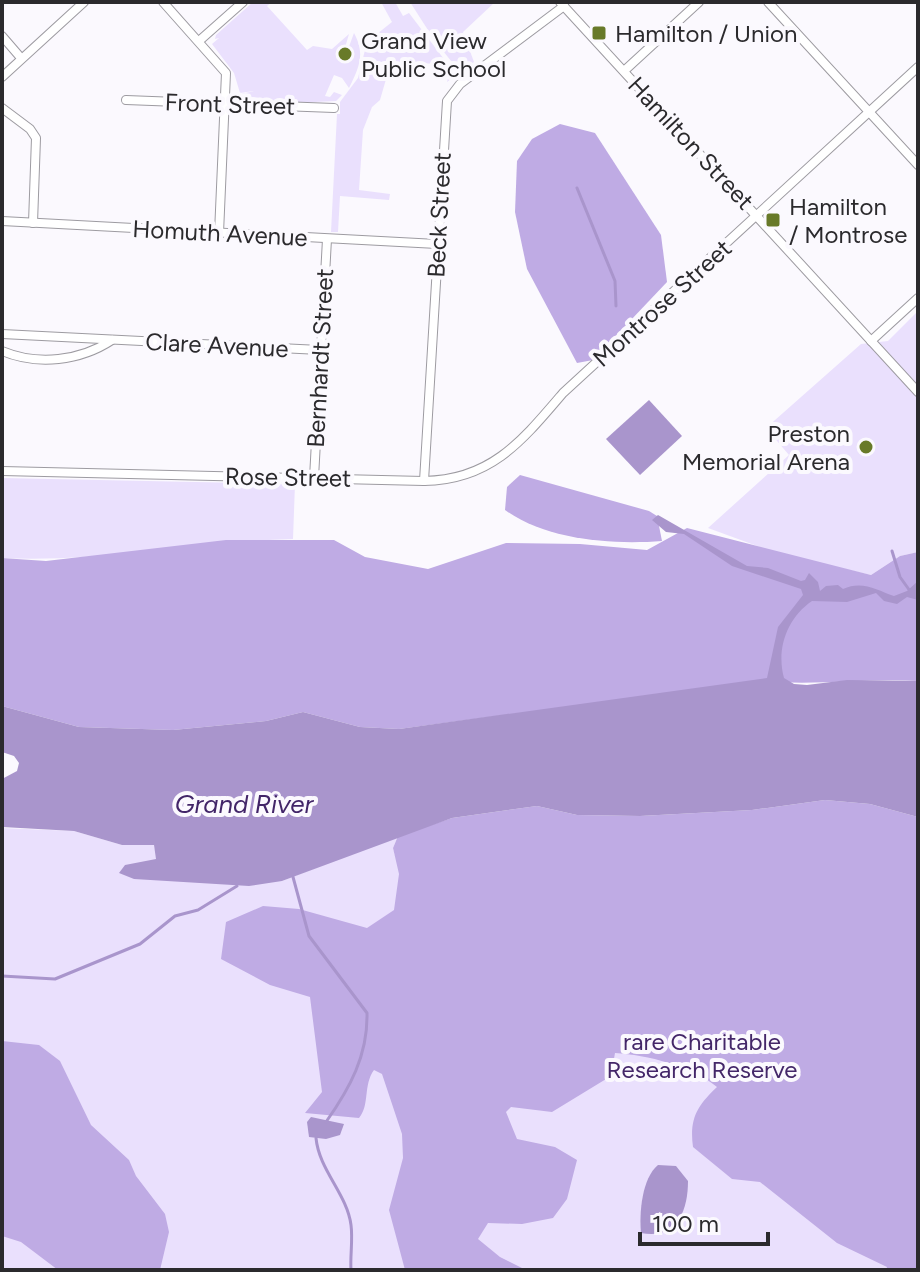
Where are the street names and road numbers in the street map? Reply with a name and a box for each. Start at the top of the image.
street label: Hamilton Street [622,71,760,215]
street label: Front Street [164,87,296,121]
street label: Beck Street [421,152,457,278]
street label: Homuth Avenue [132,214,308,252]
street label: Montrose Street [587,233,737,373]
street label: Bernhardt Street [301,268,339,448]
street label: Clare Avenue [145,327,289,363]
street label: Rose Street [225,461,351,493]

